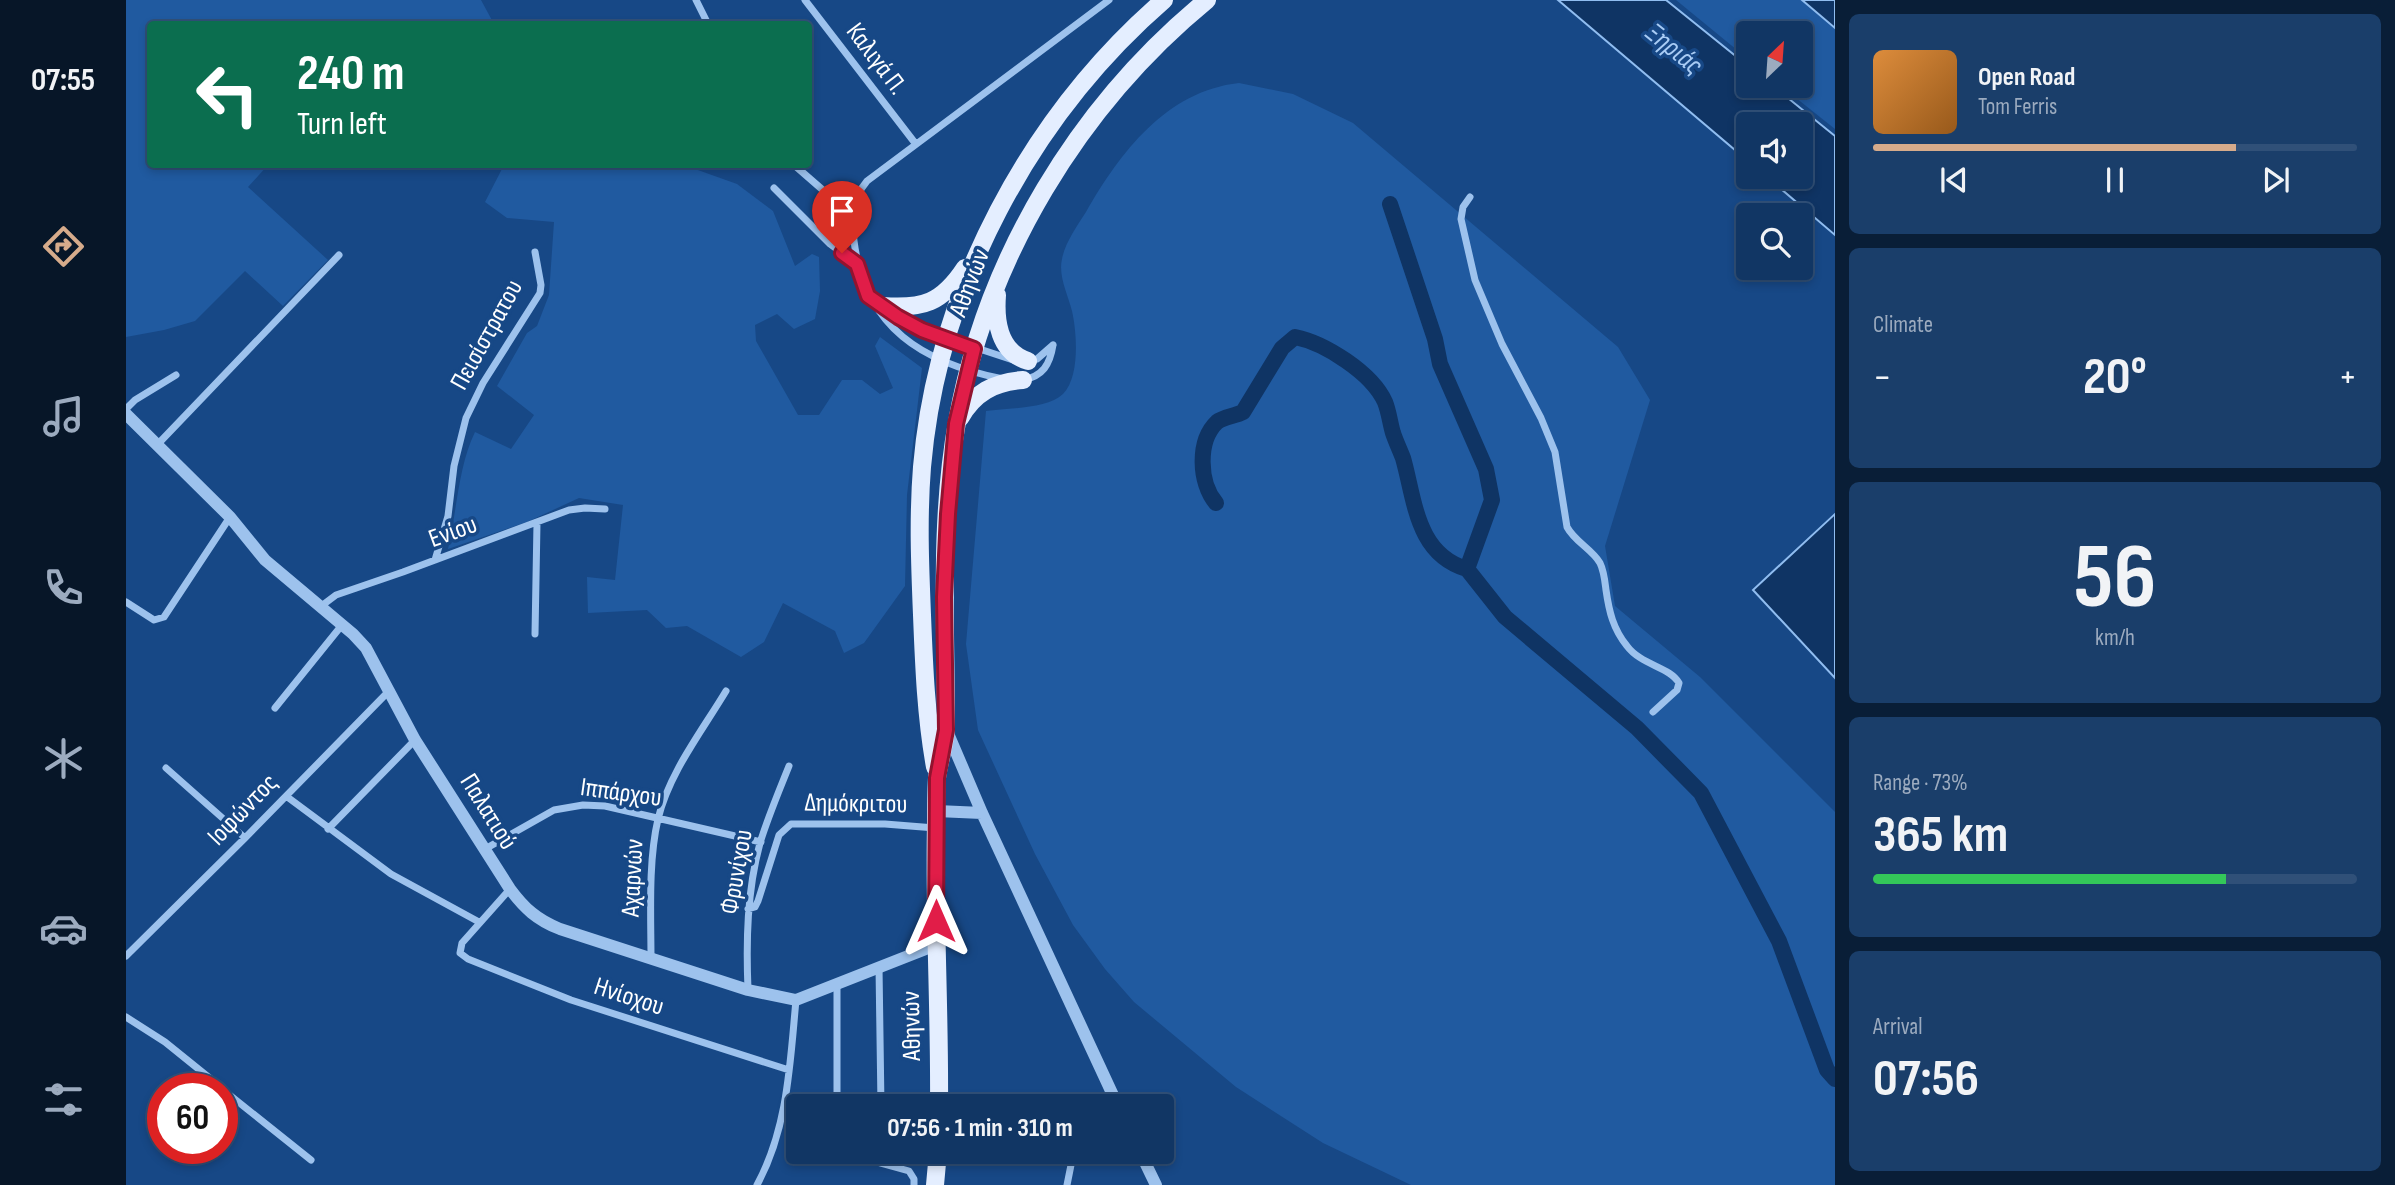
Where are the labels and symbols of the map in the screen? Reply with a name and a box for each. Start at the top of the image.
water label: Ξηριάς [1639,16,1709,82]
street label: Καλιγά Π. [839,17,913,101]
north arrow [1736,21,1813,98]
pin [812,181,872,253]
street label: Αθηνών [943,245,997,322]
street label: Πεισίστρατου [444,275,530,395]
street label: Ενίου [425,509,481,555]
street label: Ιοφώντος [201,768,285,852]
street label: Παλατιού [453,768,523,856]
street label: Ιππάρχου [578,772,664,814]
street label: Δημόκριτου [804,788,908,820]
street label: Φρυνίχου [714,827,760,917]
street label: Αχαρνών [615,838,651,919]
position arrow [899,884,973,958]
street label: Ηνίοχου [590,971,668,1023]
street label: Αθηνών [896,991,928,1062]
speed limit sign: 60 [147,1073,238,1164]

